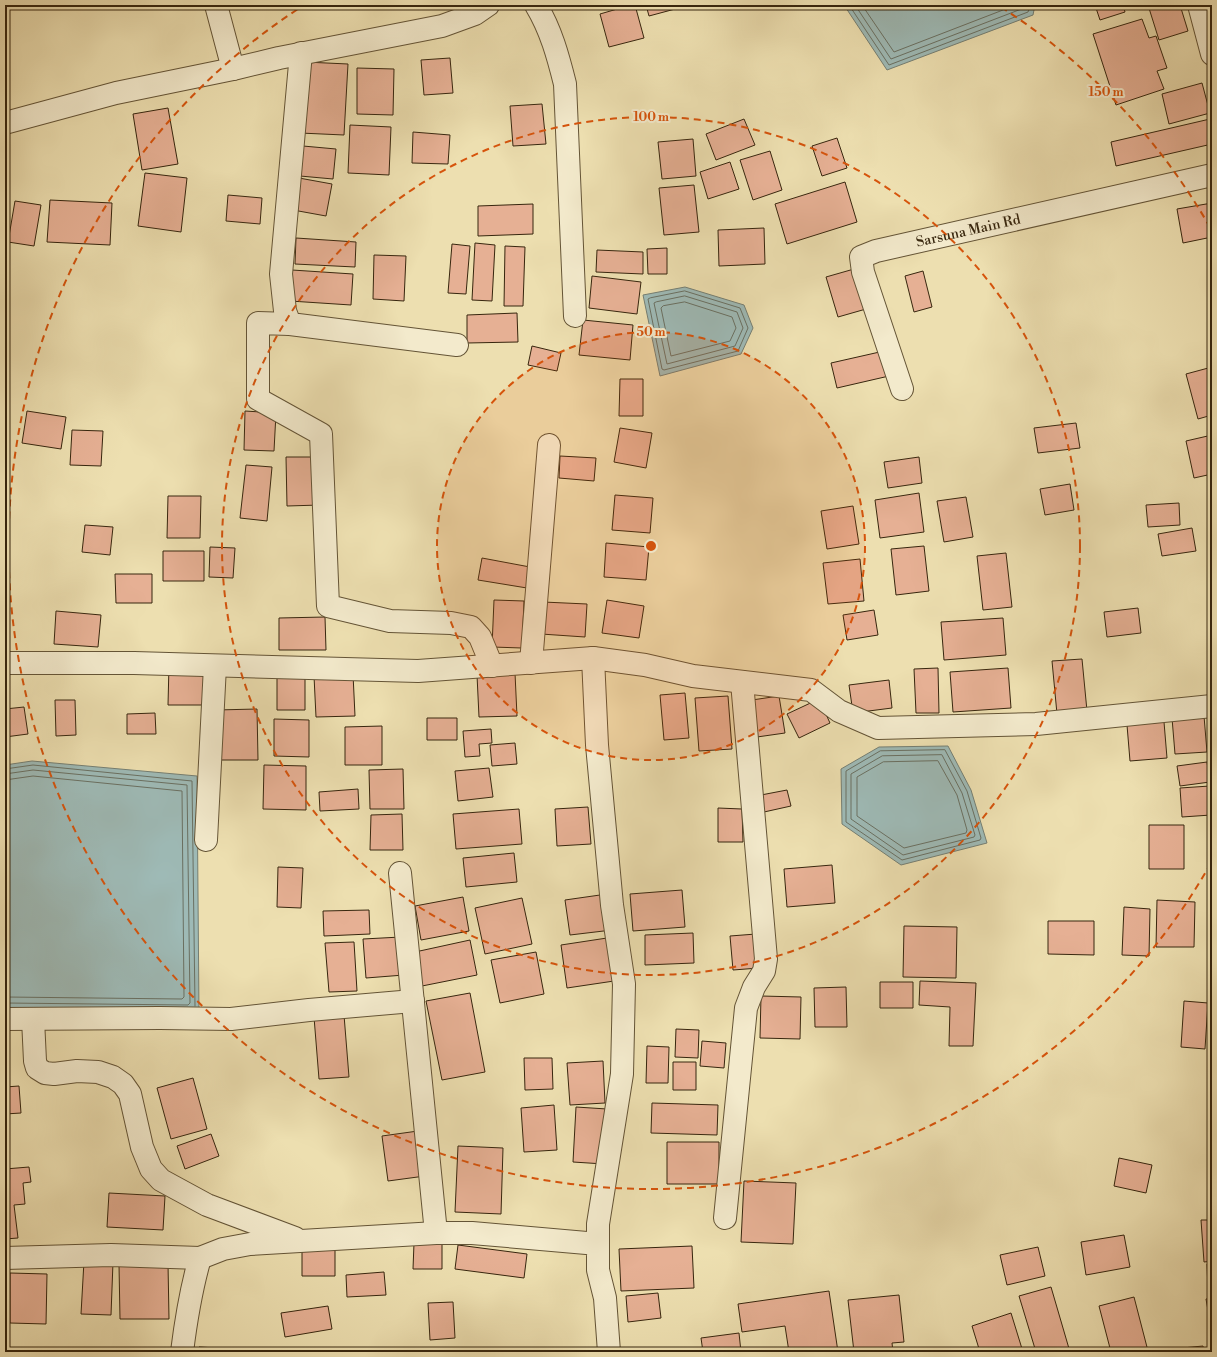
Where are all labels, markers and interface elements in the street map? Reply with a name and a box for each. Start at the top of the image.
text: 150 m [1089,85,1123,100]
text: 100 m [633,110,669,125]
street label: Sarsuna Main Rd [914,211,1022,252]
text: 50 m [636,325,666,340]
centre of rings [644,539,658,553]

